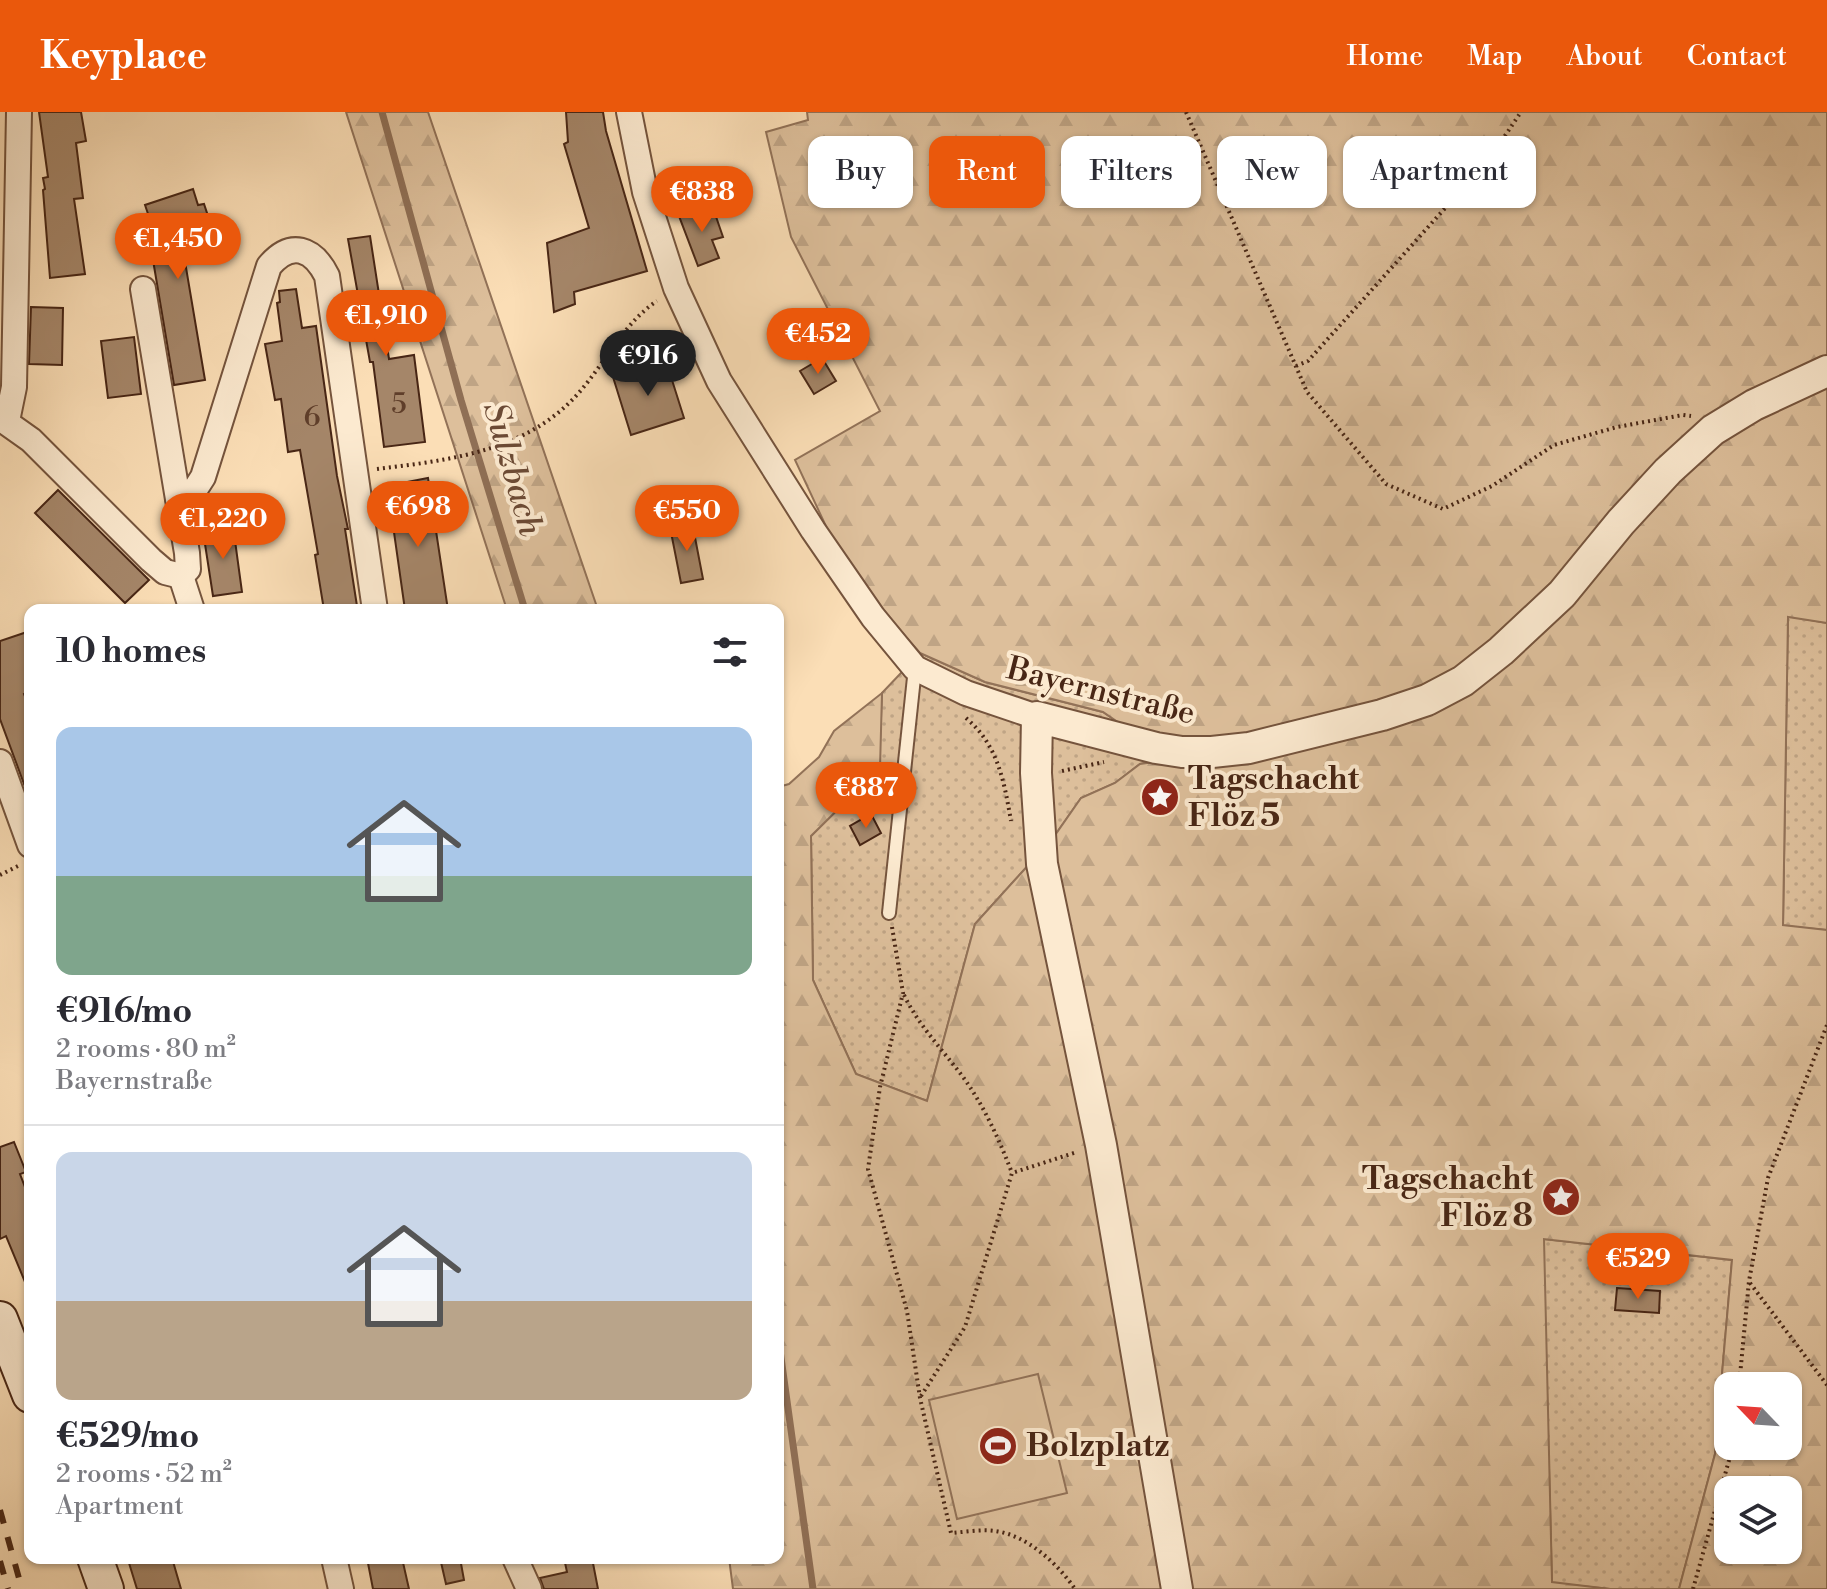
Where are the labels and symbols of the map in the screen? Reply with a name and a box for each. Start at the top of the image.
pin: €838 [655,166,749,234]
pin: €1,450 [113,213,243,281]
pin: €1,910 [321,290,451,358]
pin: €452 [771,308,865,376]
pin: €916 [601,330,695,398]
house number: 5 [391,387,407,422]
water label: Sulzbach [473,397,551,542]
house number: 6 [304,400,321,435]
pin: €698 [371,481,465,549]
pin: €550 [640,485,734,553]
pin: €1,220 [158,493,288,561]
street label: Bayernstraße [1002,648,1199,734]
place label: Tagschacht Flöz 5 [1188,759,1360,836]
pin: €887 [819,762,913,830]
place icon: Tagschacht Flöz 5 [1139,776,1181,818]
place label: Tagschacht Flöz 8 [1362,1159,1534,1236]
place icon: Tagschacht Flöz 8 [1540,1176,1582,1218]
pin: €529 [1591,1233,1685,1301]
north arrow [1714,1372,1802,1460]
sports icon: Bolzplatz [977,1425,1019,1467]
place label: Bolzplatz [1026,1426,1169,1466]

